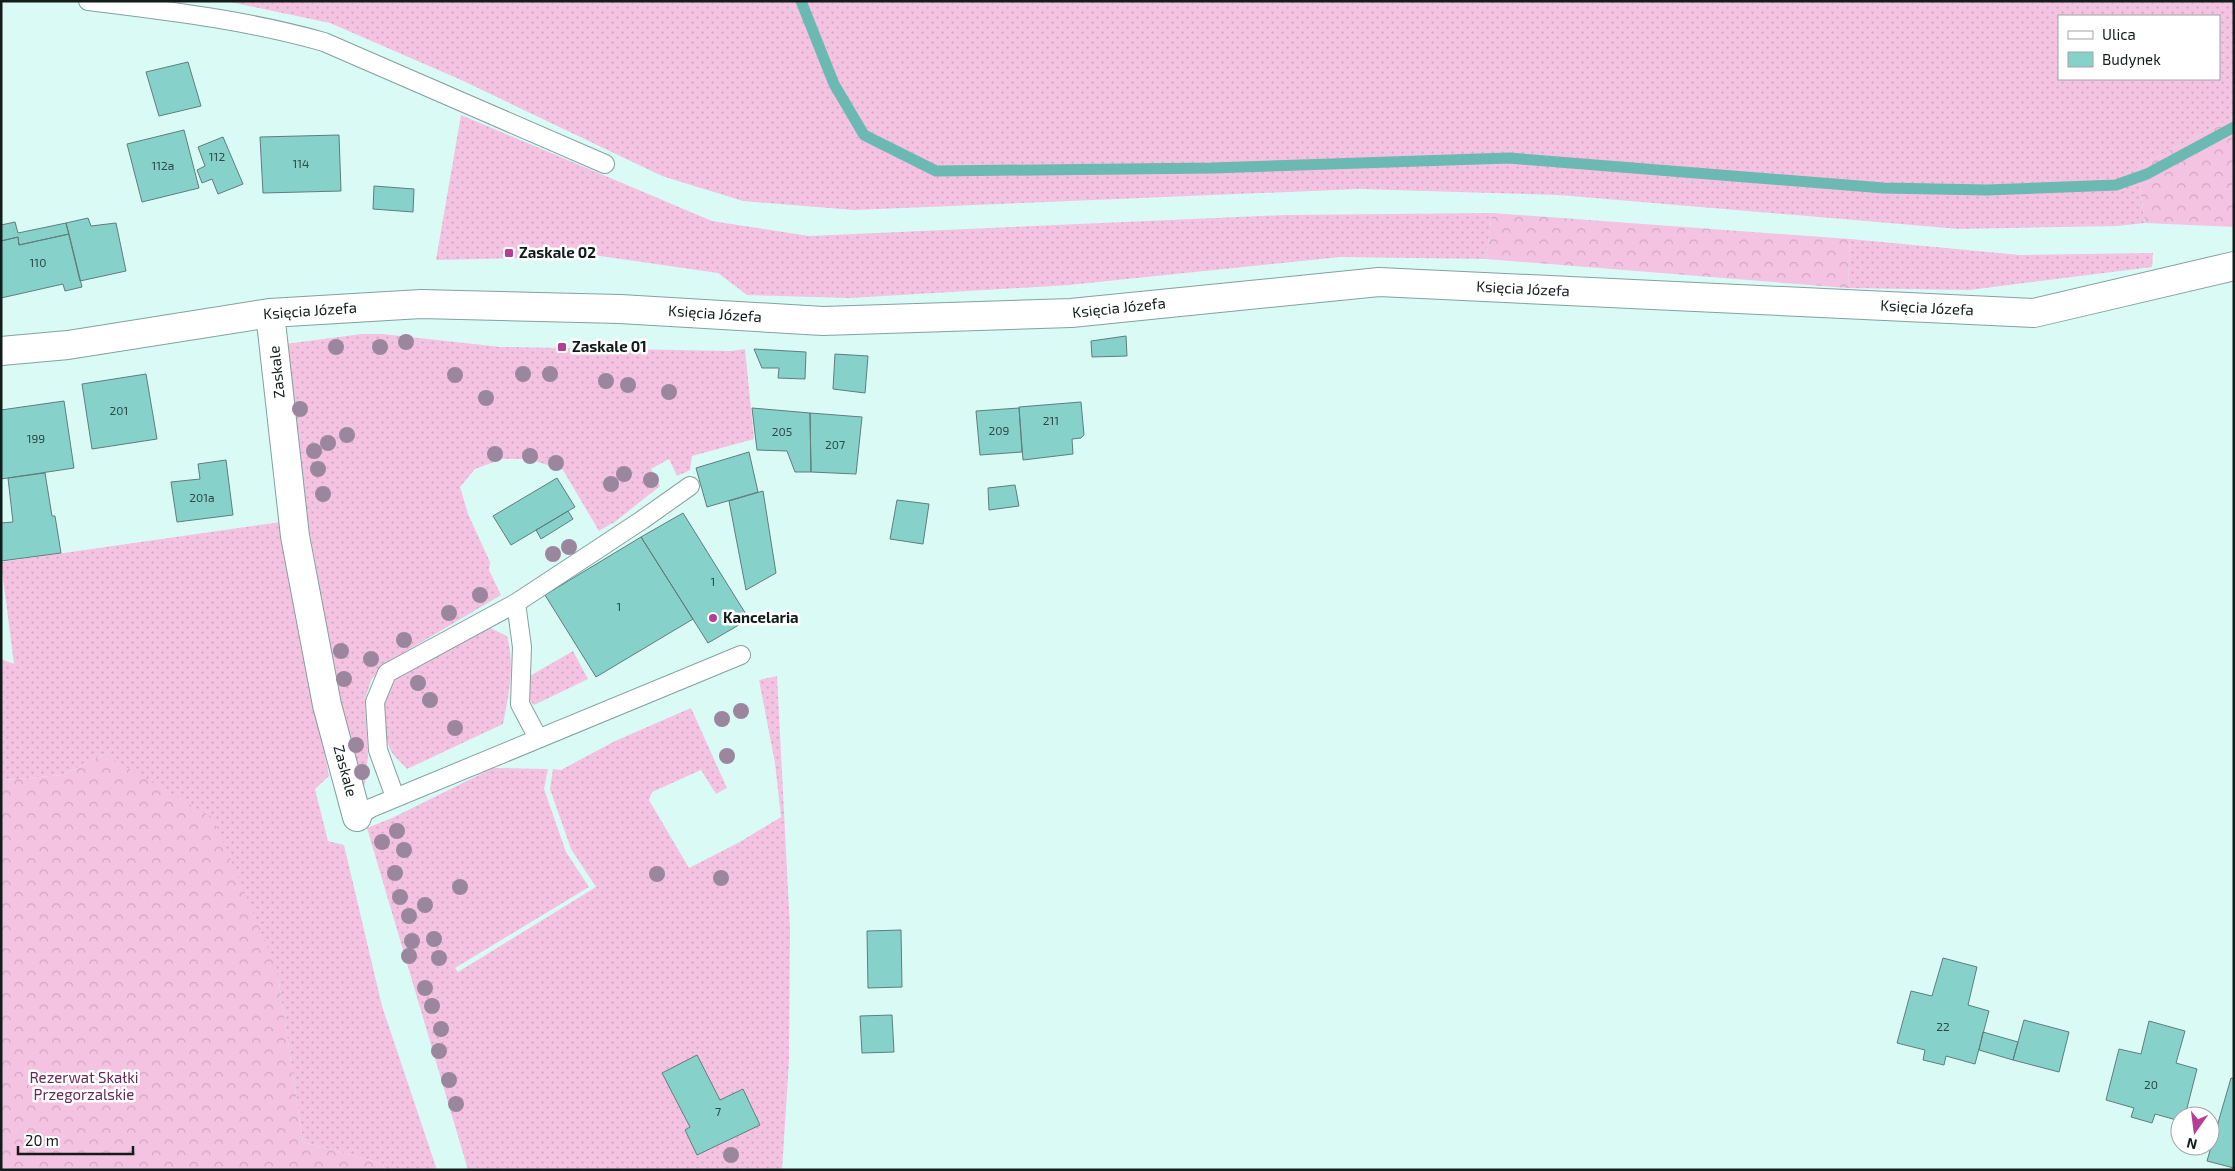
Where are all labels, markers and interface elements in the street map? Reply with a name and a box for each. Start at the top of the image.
legend [2058,15,2220,80]
text: Ulica [2102,25,2136,43]
text: Budynek [2102,50,2161,68]
house number: 112 [209,149,225,163]
house number: 114 [293,156,309,170]
house number: 112a [152,158,174,172]
place label: Zaskale 02 [519,243,596,261]
marker: Zaskale 02 [503,247,515,259]
house number: 110 [30,255,46,269]
street label: Księcia Józefa [1476,277,1570,299]
street label: Księcia Józefa [1071,293,1166,321]
street label: Księcia Józefa [1880,296,1974,318]
street label: Księcia Józefa [263,298,357,322]
street label: Księcia Józefa [668,301,762,325]
place label: Zaskale 01 [572,337,647,355]
marker: Zaskale 01 [556,341,568,353]
street label: Zaskale [264,345,288,399]
house number: 201 [110,403,128,417]
house number: 211 [1043,413,1059,427]
house number: 209 [989,423,1010,437]
house number: 205 [772,424,792,438]
house number: 199 [27,431,45,445]
house number: 207 [825,437,845,451]
house number: 201a [189,490,215,504]
house number: 1 [711,574,715,588]
house number: 1 [617,599,621,613]
place label: Kancelaria [723,608,799,626]
marker: Kancelaria [707,612,719,624]
street label: Zaskale [330,743,361,799]
house number: 22 [1936,1019,1950,1033]
park label: Rezerwat Skałki Przegorzalskie [29,1068,139,1103]
house number: 20 [2144,1077,2158,1091]
house number: 7 [715,1104,721,1118]
north arrow [2170,1106,2220,1156]
scale bar [18,1124,132,1156]
text: 20 m [25,1131,59,1149]
text: N [2185,1135,2199,1154]

